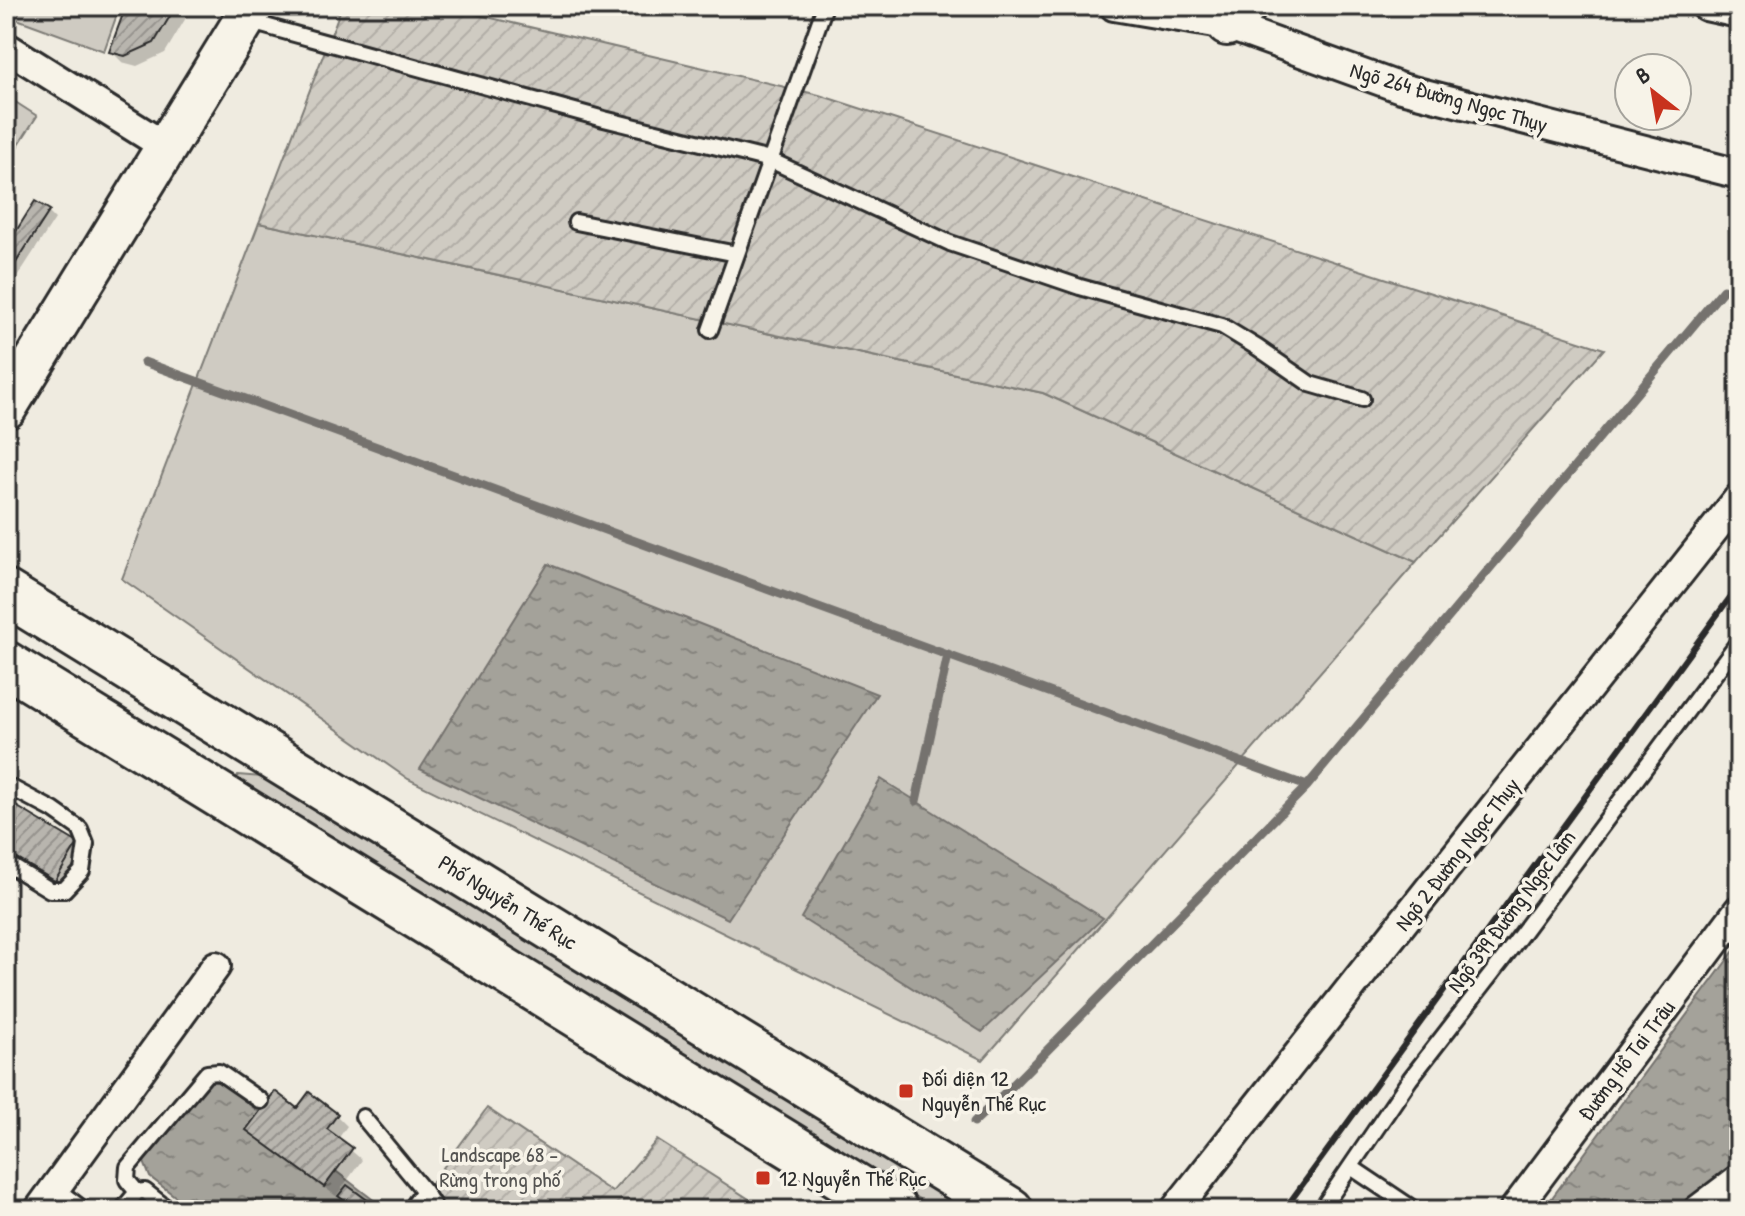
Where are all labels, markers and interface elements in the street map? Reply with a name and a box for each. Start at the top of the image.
north arrow [1613,52,1693,132]
street label: Ngõ 264 Đường Ngọc Thụy [1347,54,1551,140]
text: B [1630,59,1655,91]
street label: Ngõ 2 Đường Ngọc Thụy [1388,771,1526,937]
street label: Ngõ 399 Đường Ngọc Lâm [1440,823,1582,999]
street label: Phố Nguyễn Thế Rục [433,847,583,957]
street label: Đường Hồ Tai Trâu [1571,993,1681,1126]
place label: Đối diện 12 Nguyễn Thế Rục [922,1063,1047,1118]
marker: Đối diện 12 Nguyễn Thế Rục [897,1082,915,1100]
park label: Landscape 68 - Rừng trong phố [440,1139,562,1194]
place label: 12 Nguyễn Thế Rục [779,1163,927,1193]
marker: 12 Nguyễn Thế Rục [754,1169,772,1187]

